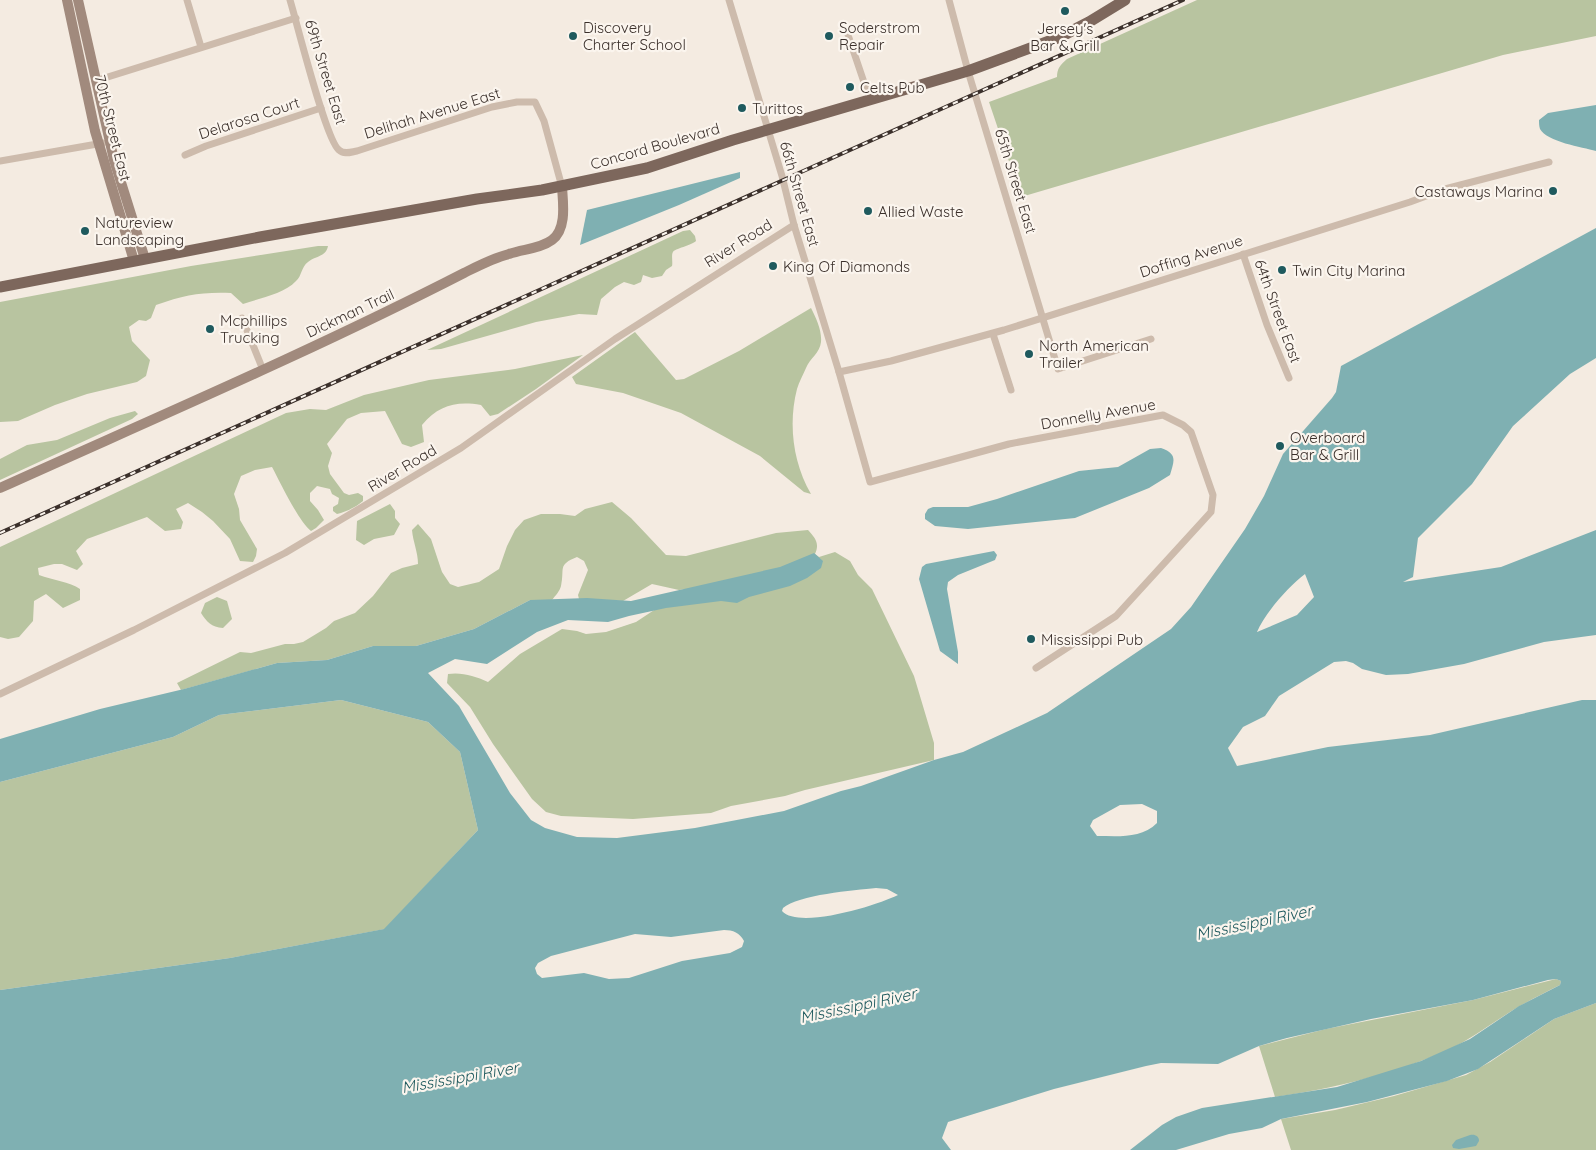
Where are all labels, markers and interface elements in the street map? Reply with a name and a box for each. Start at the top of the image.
marker: Jersey's Bar & Grill [1059,5,1071,17]
street label: 69th Street East [301,17,351,127]
place label: Discovery Charter School [583,18,686,54]
place label: Soderstrom Repair [839,18,920,54]
place label: Jersey's Bar & Grill [1030,19,1100,55]
marker: Discovery Charter School [567,30,579,42]
marker: Soderstrom Repair [823,30,835,42]
street label: 70th Street East [91,73,135,183]
place label: Celts Pub [860,78,925,97]
marker: Celts Pub [844,81,856,93]
street label: Delihah Avenue East [362,83,502,143]
street label: Delarosa Court [196,93,302,143]
place label: Turittos [752,99,803,118]
marker: Turittos [736,102,748,114]
street label: Concord Boulevard [588,118,722,174]
street label: 65th Street East [991,126,1041,236]
street label: 66th Street East [776,139,824,249]
place label: Castaways Marina [1415,182,1543,201]
marker: Castaways Marina [1547,185,1559,197]
place label: Allied Waste [878,202,963,221]
marker: Allied Waste [862,205,874,217]
place label: Natureview Landscaping [95,213,184,249]
street label: River Road [700,215,776,271]
marker: Natureview Landscaping [79,225,91,237]
street label: Doffing Avenue [1137,230,1245,282]
place label: King Of Diamonds [783,257,910,276]
street label: 64th Street East [1250,257,1306,365]
marker: King Of Diamonds [767,260,779,272]
place label: Twin City Marina [1292,261,1405,280]
marker: Twin City Marina [1276,264,1288,276]
street label: Dickman Trail [303,284,397,342]
place label: Mcphillips Trucking [220,311,287,347]
marker: Mcphillips Trucking [204,323,216,335]
place label: North American Trailer [1039,336,1149,372]
marker: North American Trailer [1023,348,1035,360]
street label: Donnelly Avenue [1039,395,1157,433]
place label: Overboard Bar & Grill [1290,428,1365,464]
street label: River Road [364,440,440,496]
marker: Overboard Bar & Grill [1274,440,1286,452]
place label: Mississippi Pub [1041,630,1143,649]
marker: Mississippi Pub [1025,633,1037,645]
water label: Mississippi River [1194,900,1316,944]
water label: Mississippi River [798,983,920,1027]
water label: Mississippi River [400,1057,522,1097]

